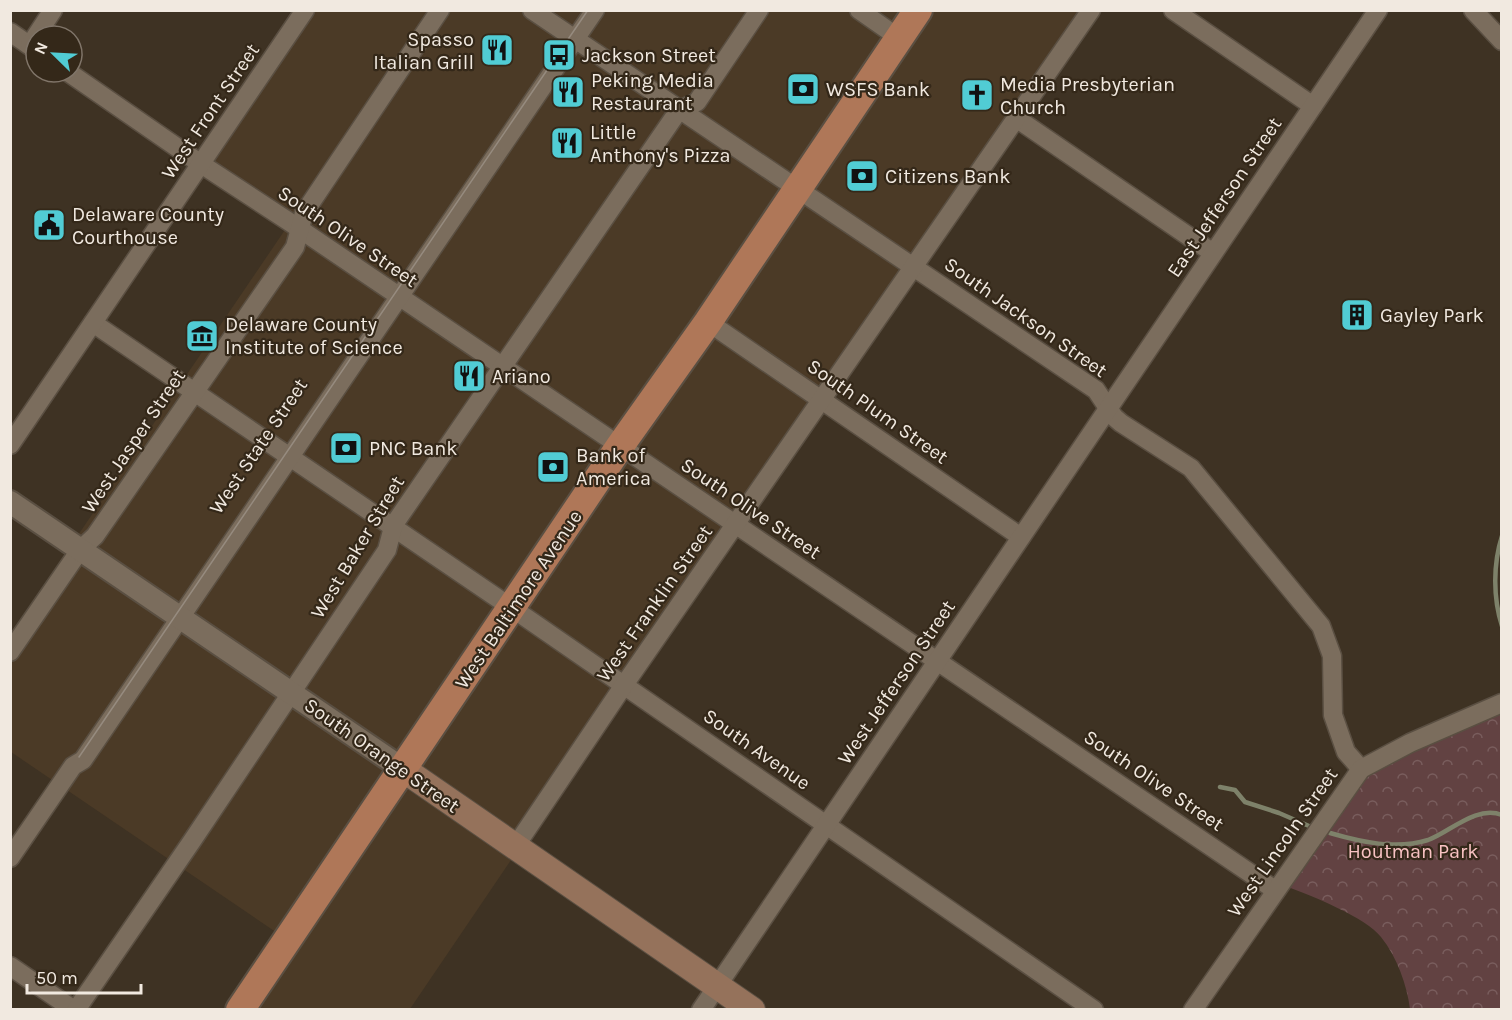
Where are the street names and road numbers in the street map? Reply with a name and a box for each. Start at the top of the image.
street label: West Front Street [157,39,264,183]
street label: East Jefferson Street [1162,113,1287,282]
street label: South Olive Street [273,181,422,292]
street label: South Jackson Street [940,253,1112,383]
street label: South Plum Street [803,354,953,469]
street label: West Jasper Street [77,365,190,518]
street label: West State Street [205,374,312,518]
street label: South Olive Street [676,453,825,564]
street label: West Baker Street [306,471,409,623]
street label: West Baltimore Avenue [450,506,587,693]
street label: West Franklin Street [592,520,717,686]
street label: West Jefferson Street [833,595,960,769]
street label: South Orange Street [300,693,464,818]
street label: South Avenue [699,704,815,795]
street label: South Olive Street [1079,725,1228,836]
street label: West Lincoln Street [1222,763,1343,921]

